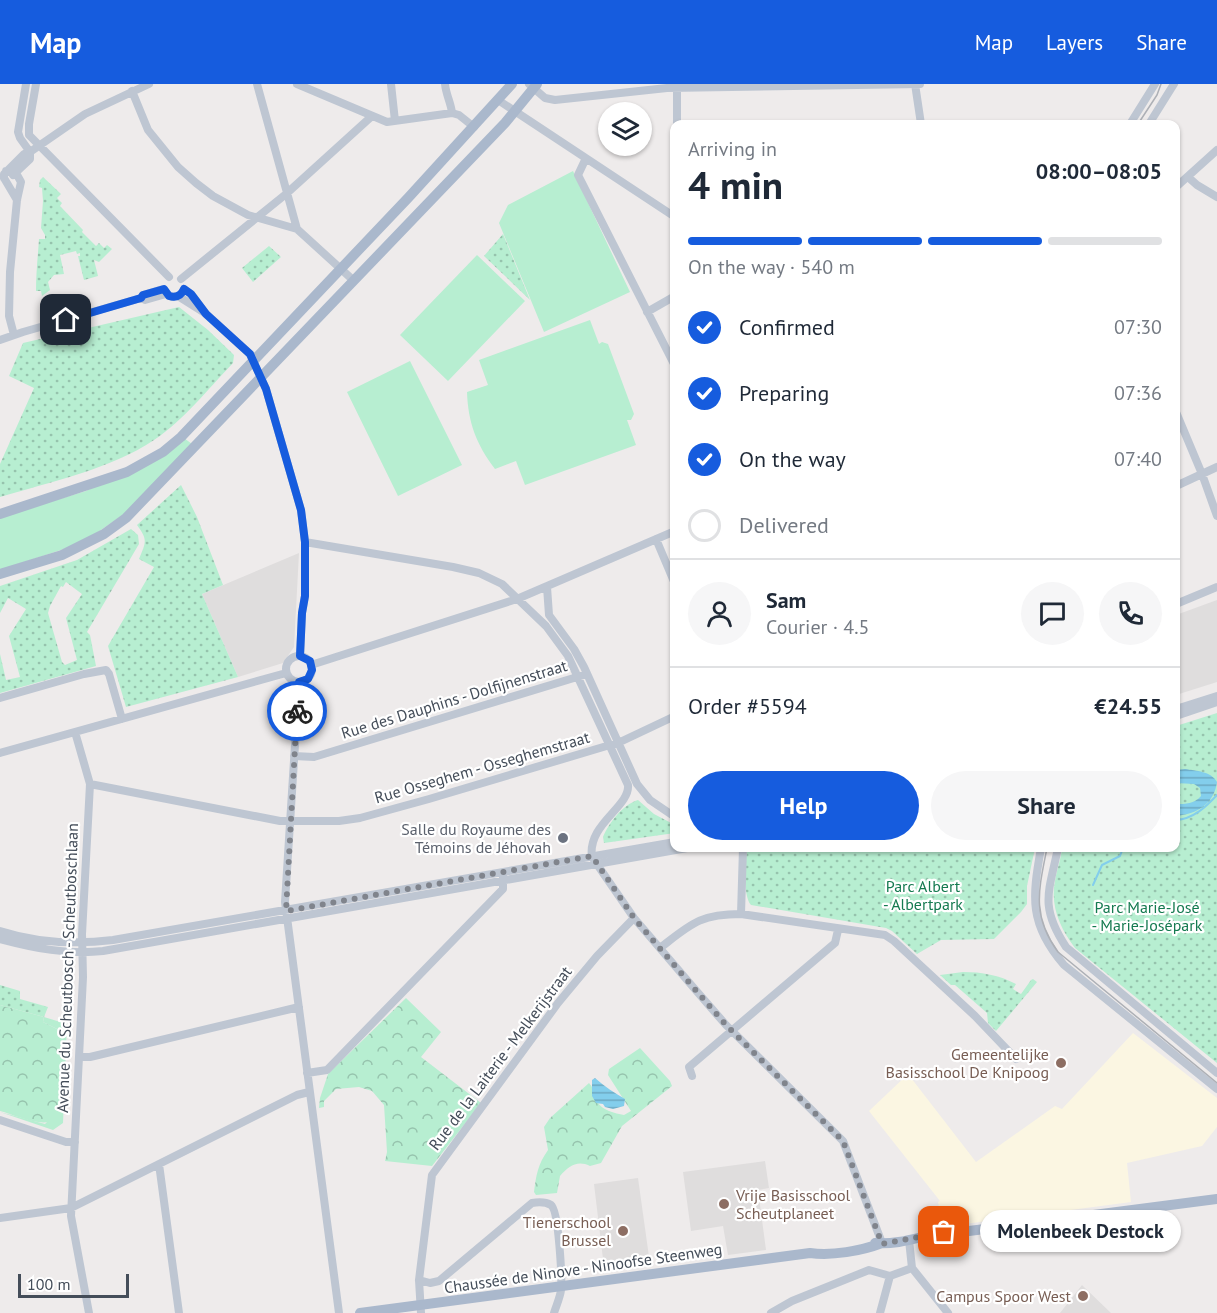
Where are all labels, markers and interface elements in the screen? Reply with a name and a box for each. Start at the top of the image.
text: Map [30,24,81,61]
text: Map [975,29,1013,56]
text: Layers [1046,29,1103,56]
text: Share [1136,29,1187,56]
map controls [598,102,652,156]
button: layers [598,102,652,156]
text: Arriving in [688,136,777,162]
text: 08:00–08:05 [1036,157,1162,185]
text: 4 min [688,159,783,210]
text: On the way · 540 m [688,254,855,280]
pin [40,294,91,345]
icon: home [49,303,82,336]
icon: check [688,311,721,344]
text: Confirmed [739,313,835,341]
text: 07:30 [1114,314,1162,340]
icon: check [688,377,721,410]
text: Preparing [739,379,829,407]
text: 07:36 [1114,380,1162,406]
icon: check [688,443,721,476]
text: On the way [739,445,846,473]
text: 07:40 [1114,446,1162,472]
text: Delivered [739,511,829,539]
button: person [688,582,751,645]
button: chat [1021,582,1084,645]
button: phone [1099,582,1162,645]
text: Sam [766,586,806,614]
text: Courier · 4.5 [766,614,869,640]
street label: Rue des Dauphins - Dolfijnenstraat [339,655,570,743]
courier [267,681,327,741]
text: Order #5594 [688,692,807,720]
text: €24.55 [1094,692,1162,720]
icon: bike [281,695,314,728]
street label: Rue Osseghem - Osseghemstraat [372,727,592,807]
button: Help [688,771,919,840]
button: Share [931,771,1162,840]
place label: Salle du Royaume des Témoins de Jéhovah [401,819,551,857]
street label: Avenue du Scheutbosch - Scheutboschlaan [52,823,82,1113]
marker: Salle du Royaume des Témoins de Jéhovah [556,831,570,845]
park label: Parc Albert - Albertpark [883,876,963,914]
park label: Parc Marie-José - Marie-Josépark [1092,897,1203,935]
street label: Rue de la Laiterie - Melkerijstraat [424,962,576,1154]
place label: Gemeentelijke Basisschool De Knipoog [886,1044,1049,1082]
marker: Gemeentelijke Basisschool De Knipoog [1054,1056,1068,1070]
place label: Vrije Basisschool Scheutplaneet [735,1185,851,1223]
marker: Vrije Basisschool Scheutplaneet [717,1197,731,1211]
pin [918,1206,969,1257]
callout: Molenbeek Destock [980,1211,1181,1253]
place label: Tienerschool Brussel [523,1212,611,1250]
icon: bag [927,1215,960,1248]
text: Molenbeek Destock [997,1218,1164,1244]
marker: Tienerschool Brussel [616,1224,630,1238]
street label: Chaussée de Ninove - Ninoofse Steenweg [443,1239,723,1297]
scale bar [18,1271,129,1298]
text: 100 m [27,1274,70,1294]
place label: Campus Spoor West [936,1286,1072,1306]
marker: Campus Spoor West [1076,1289,1090,1303]

